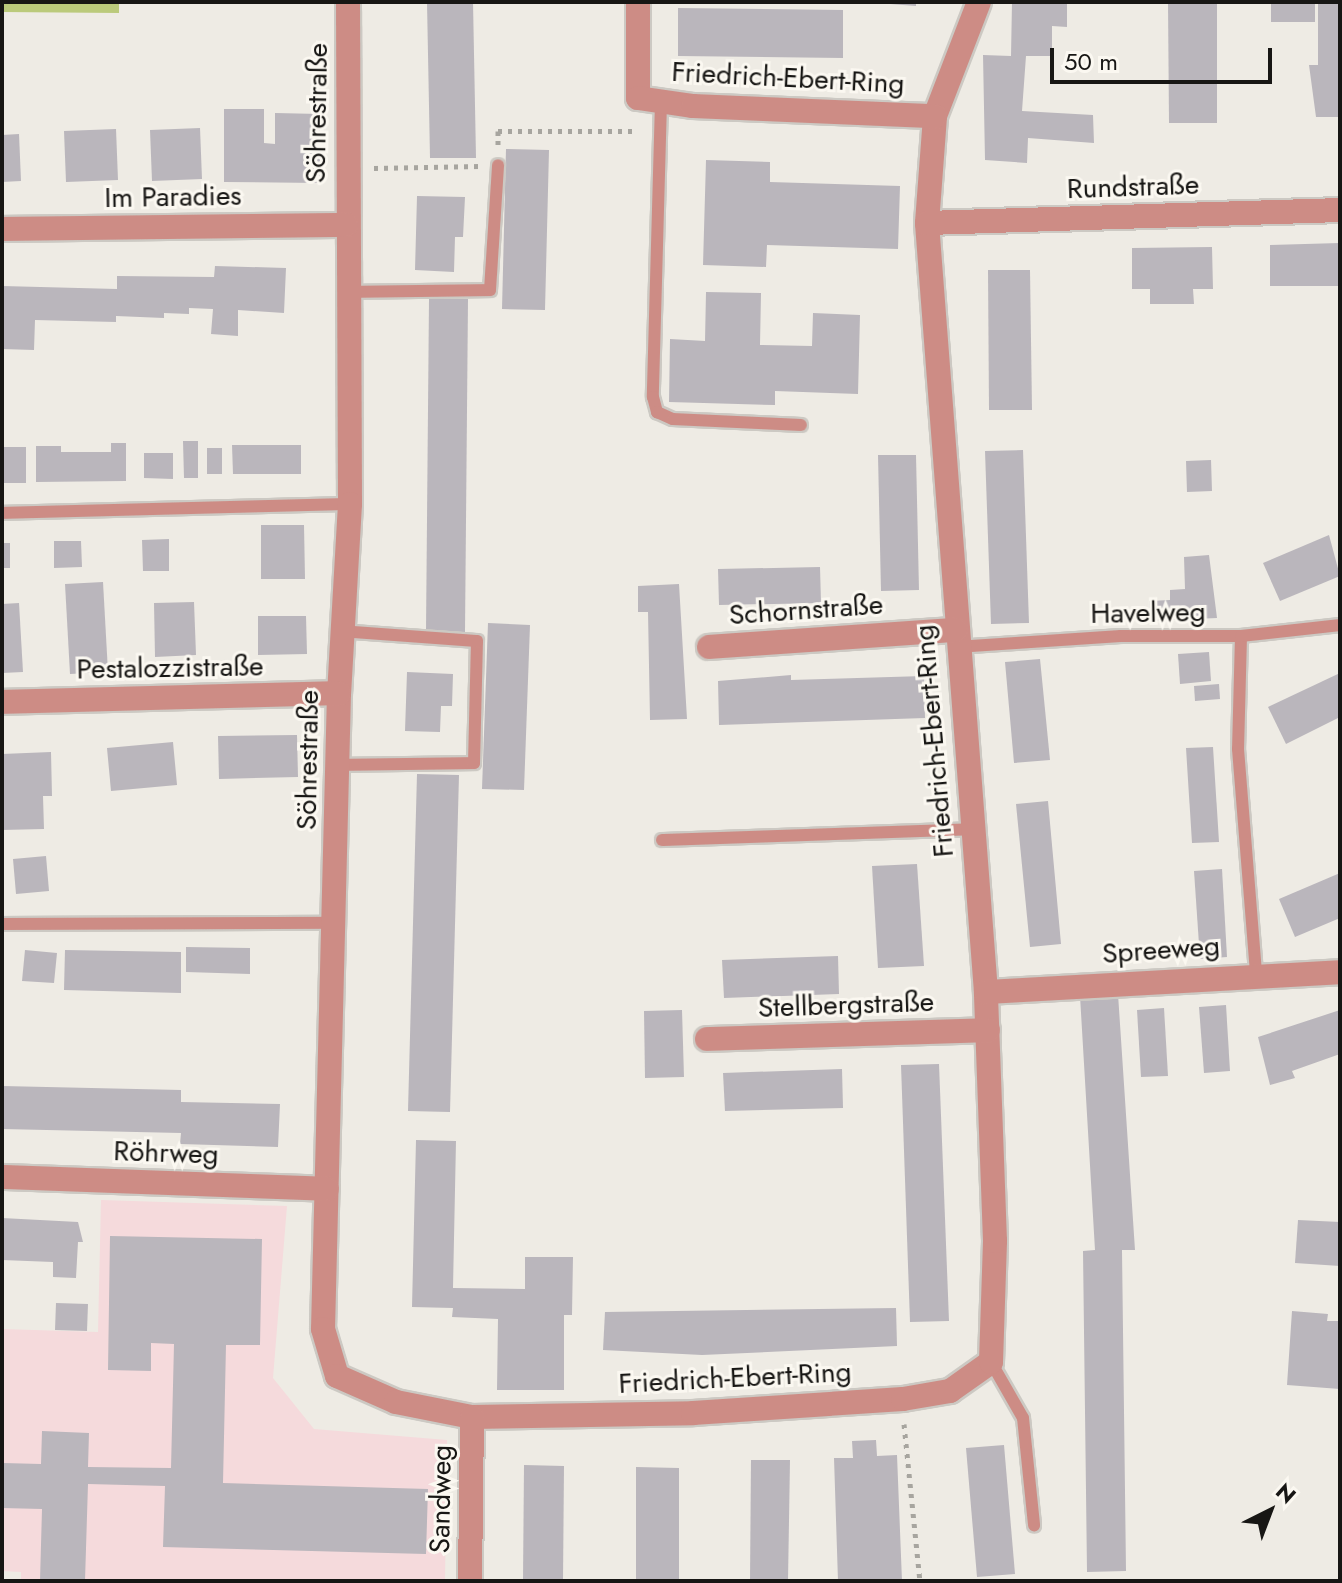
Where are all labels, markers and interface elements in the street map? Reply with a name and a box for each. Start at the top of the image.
scale bar [1054,32,1276,82]
street label: Söhrestraße [299,43,335,183]
text: 50 m [1064,44,1118,79]
street label: Friedrich-Ebert-Ring [671,55,905,101]
street label: Rundstraße [1066,168,1200,206]
street label: Im Paradies [104,179,242,215]
street label: Schornstraße [728,588,884,632]
street label: Havelweg [1090,595,1206,631]
street label: Friedrich-Ebert-Ring [907,623,961,859]
street label: Pestalozzistraße [76,650,264,686]
street label: Söhrestraße [290,690,326,830]
street label: Spreeweg [1101,929,1221,971]
street label: Stellbergstraße [757,985,935,1025]
street label: Röhrweg [113,1134,219,1172]
street label: Friedrich-Ebert-Ring [618,1355,852,1401]
street label: Sandweg [423,1444,459,1554]
north arrow [1230,1471,1310,1551]
text: N [1269,1475,1303,1511]

